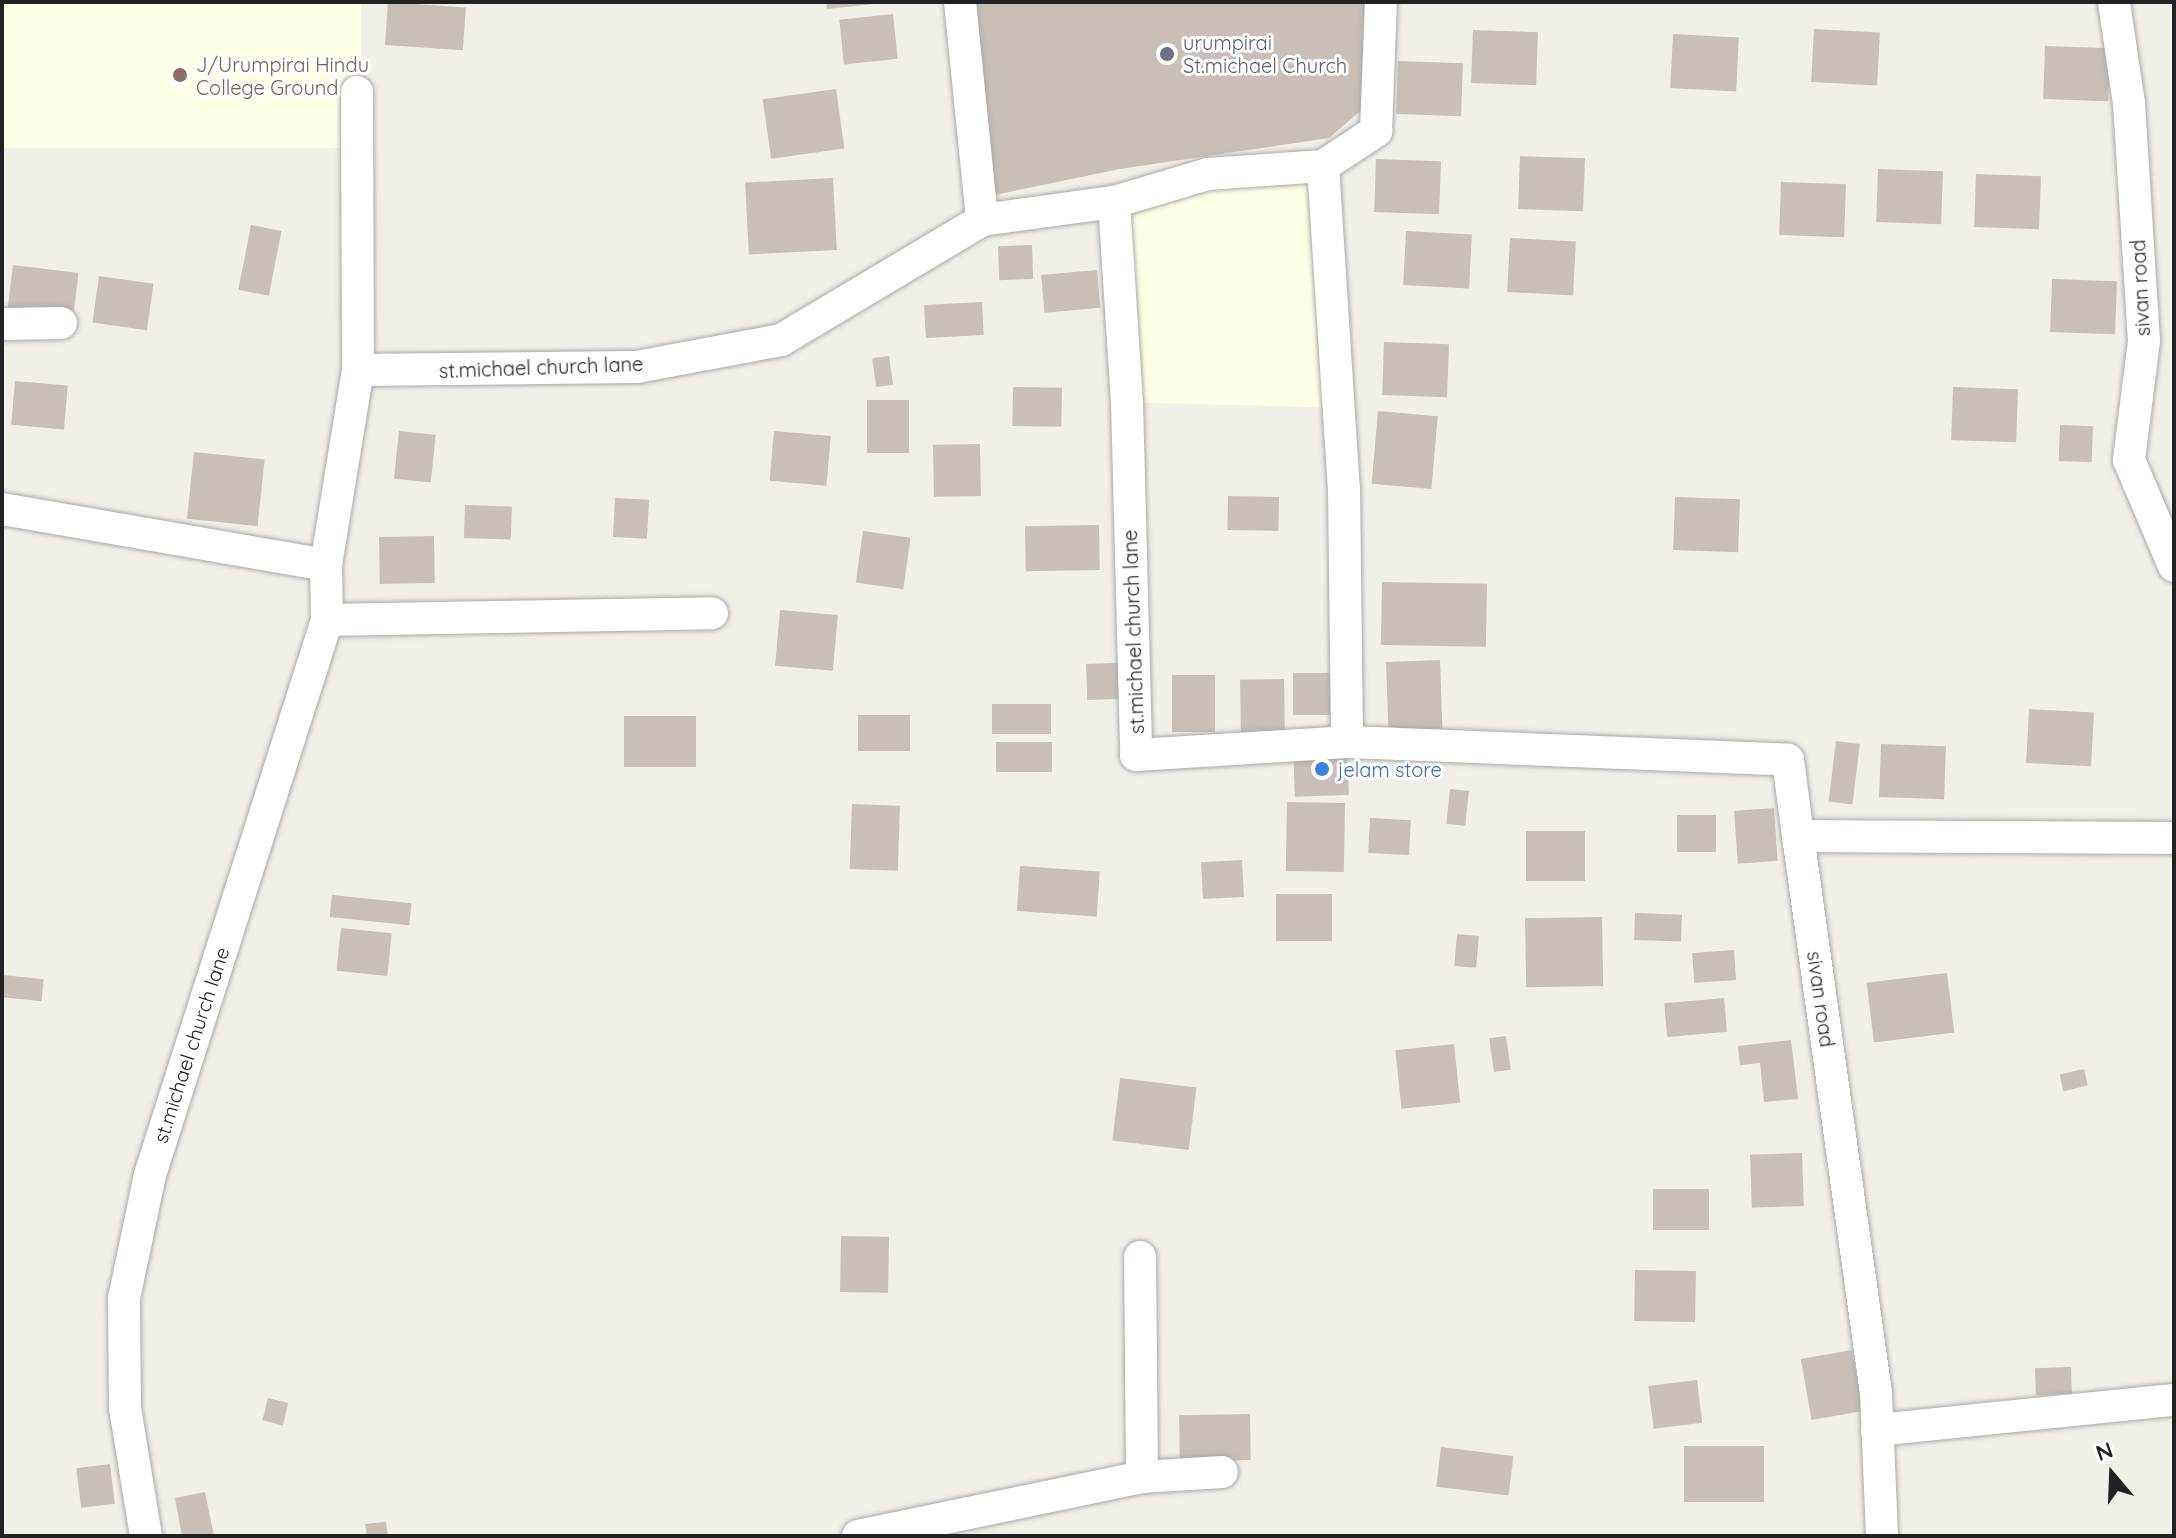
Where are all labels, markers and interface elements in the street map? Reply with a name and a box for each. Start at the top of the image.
place label: urumpirai St.michael Church [1183,30,1347,77]
marker: urumpirai St.michael Church [1158,45,1176,63]
place label: J/Urumpirai Hindu College Ground [196,52,369,99]
marker: J/Urumpirai Hindu College Ground [171,66,189,84]
street label: sivan road [2125,239,2155,337]
street label: st.michael church lane [438,351,644,383]
street label: st.michael church lane [1117,529,1149,735]
place label: jelam store [1338,757,1442,781]
marker: jelam store [1313,760,1331,778]
street label: st.michael church lane [148,944,234,1146]
street label: sivan road [1802,949,1840,1049]
north arrow [2072,1434,2152,1514]
text: N [2092,1435,2116,1467]

